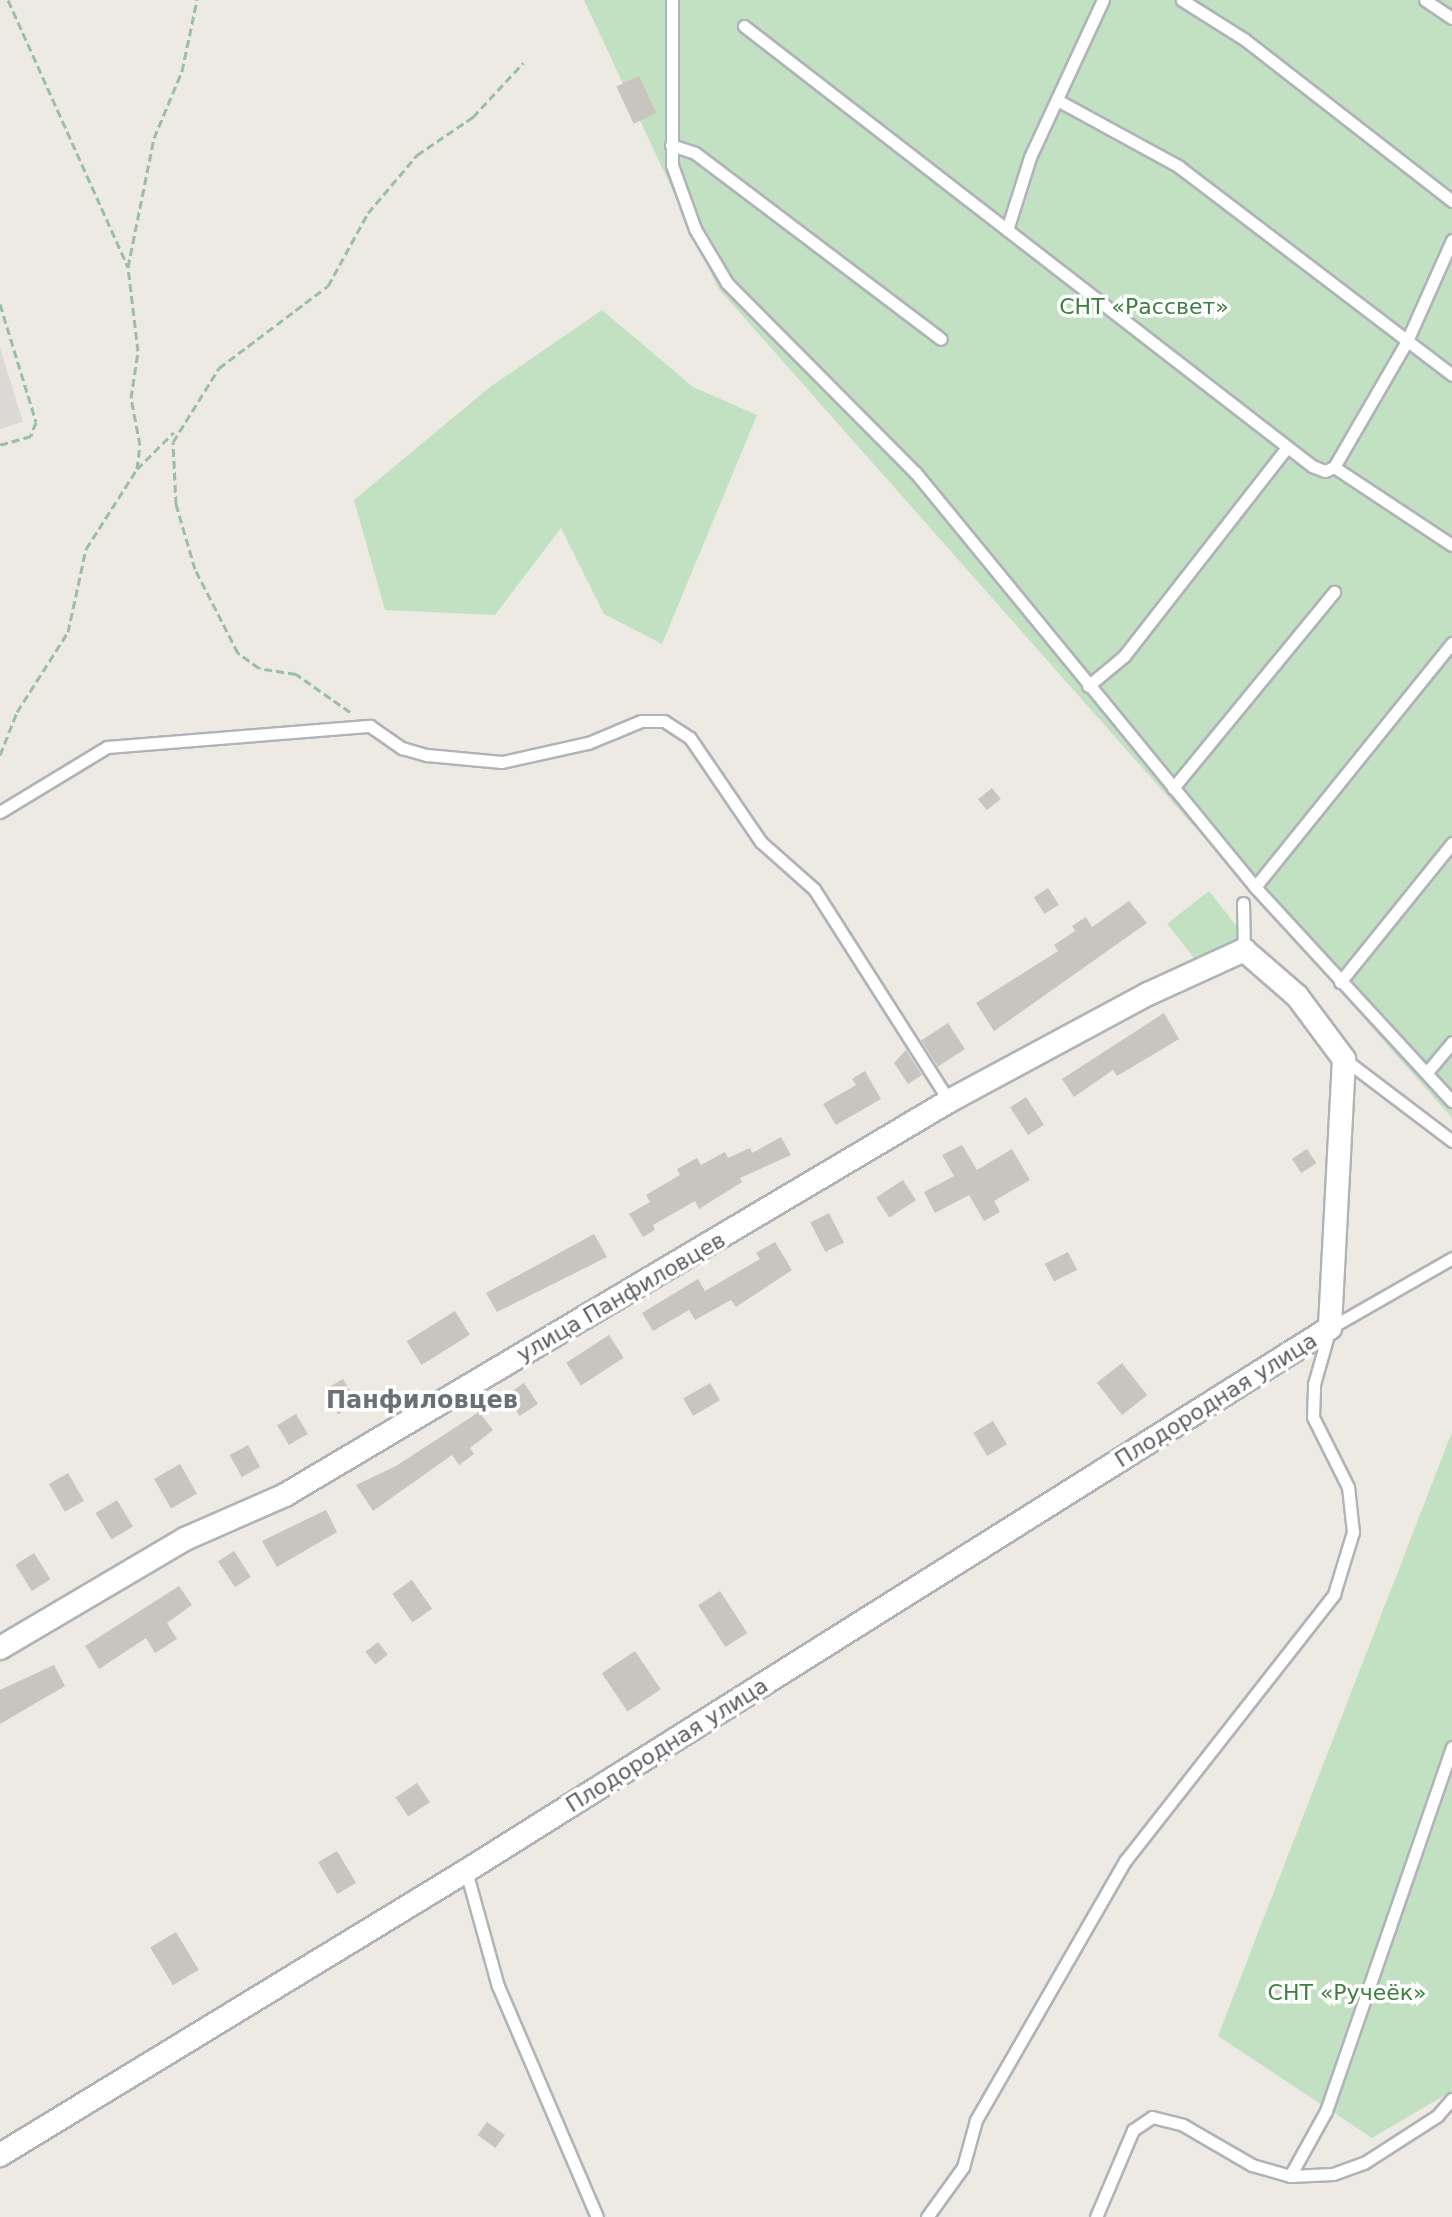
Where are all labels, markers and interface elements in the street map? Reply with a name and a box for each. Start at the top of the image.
park label: СНТ «Рассвет» [1059,294,1229,320]
street label: улица Панфиловцев [512,1226,730,1368]
street label: Плодородная улица [1110,1327,1322,1473]
district label: Панфиловцев [326,1387,518,1415]
street label: Плодородная улица [561,1672,773,1818]
park label: СНТ «Ручеёк» [1268,1980,1426,2006]

